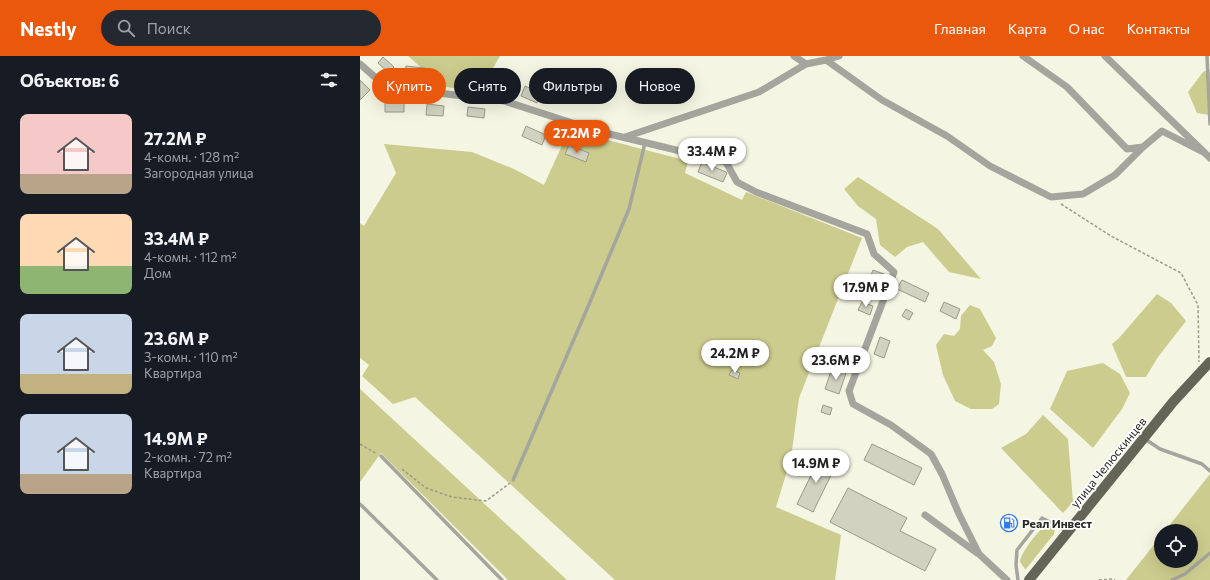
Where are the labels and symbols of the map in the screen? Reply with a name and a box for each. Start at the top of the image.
pin: 27.2M ₽ [540,120,614,154]
pin: 33.4M ₽ [675,138,749,172]
pin: 17.9M ₽ [829,274,903,308]
pin: 24.2M ₽ [698,340,772,374]
pin: 23.6M ₽ [799,347,873,381]
street label: улица Челюскинцев [1067,414,1149,510]
pin: 14.9M ₽ [779,450,853,484]
fuel station icon: Реал Инвест [999,513,1019,533]
place label: Реал Инвест [1022,516,1092,530]

